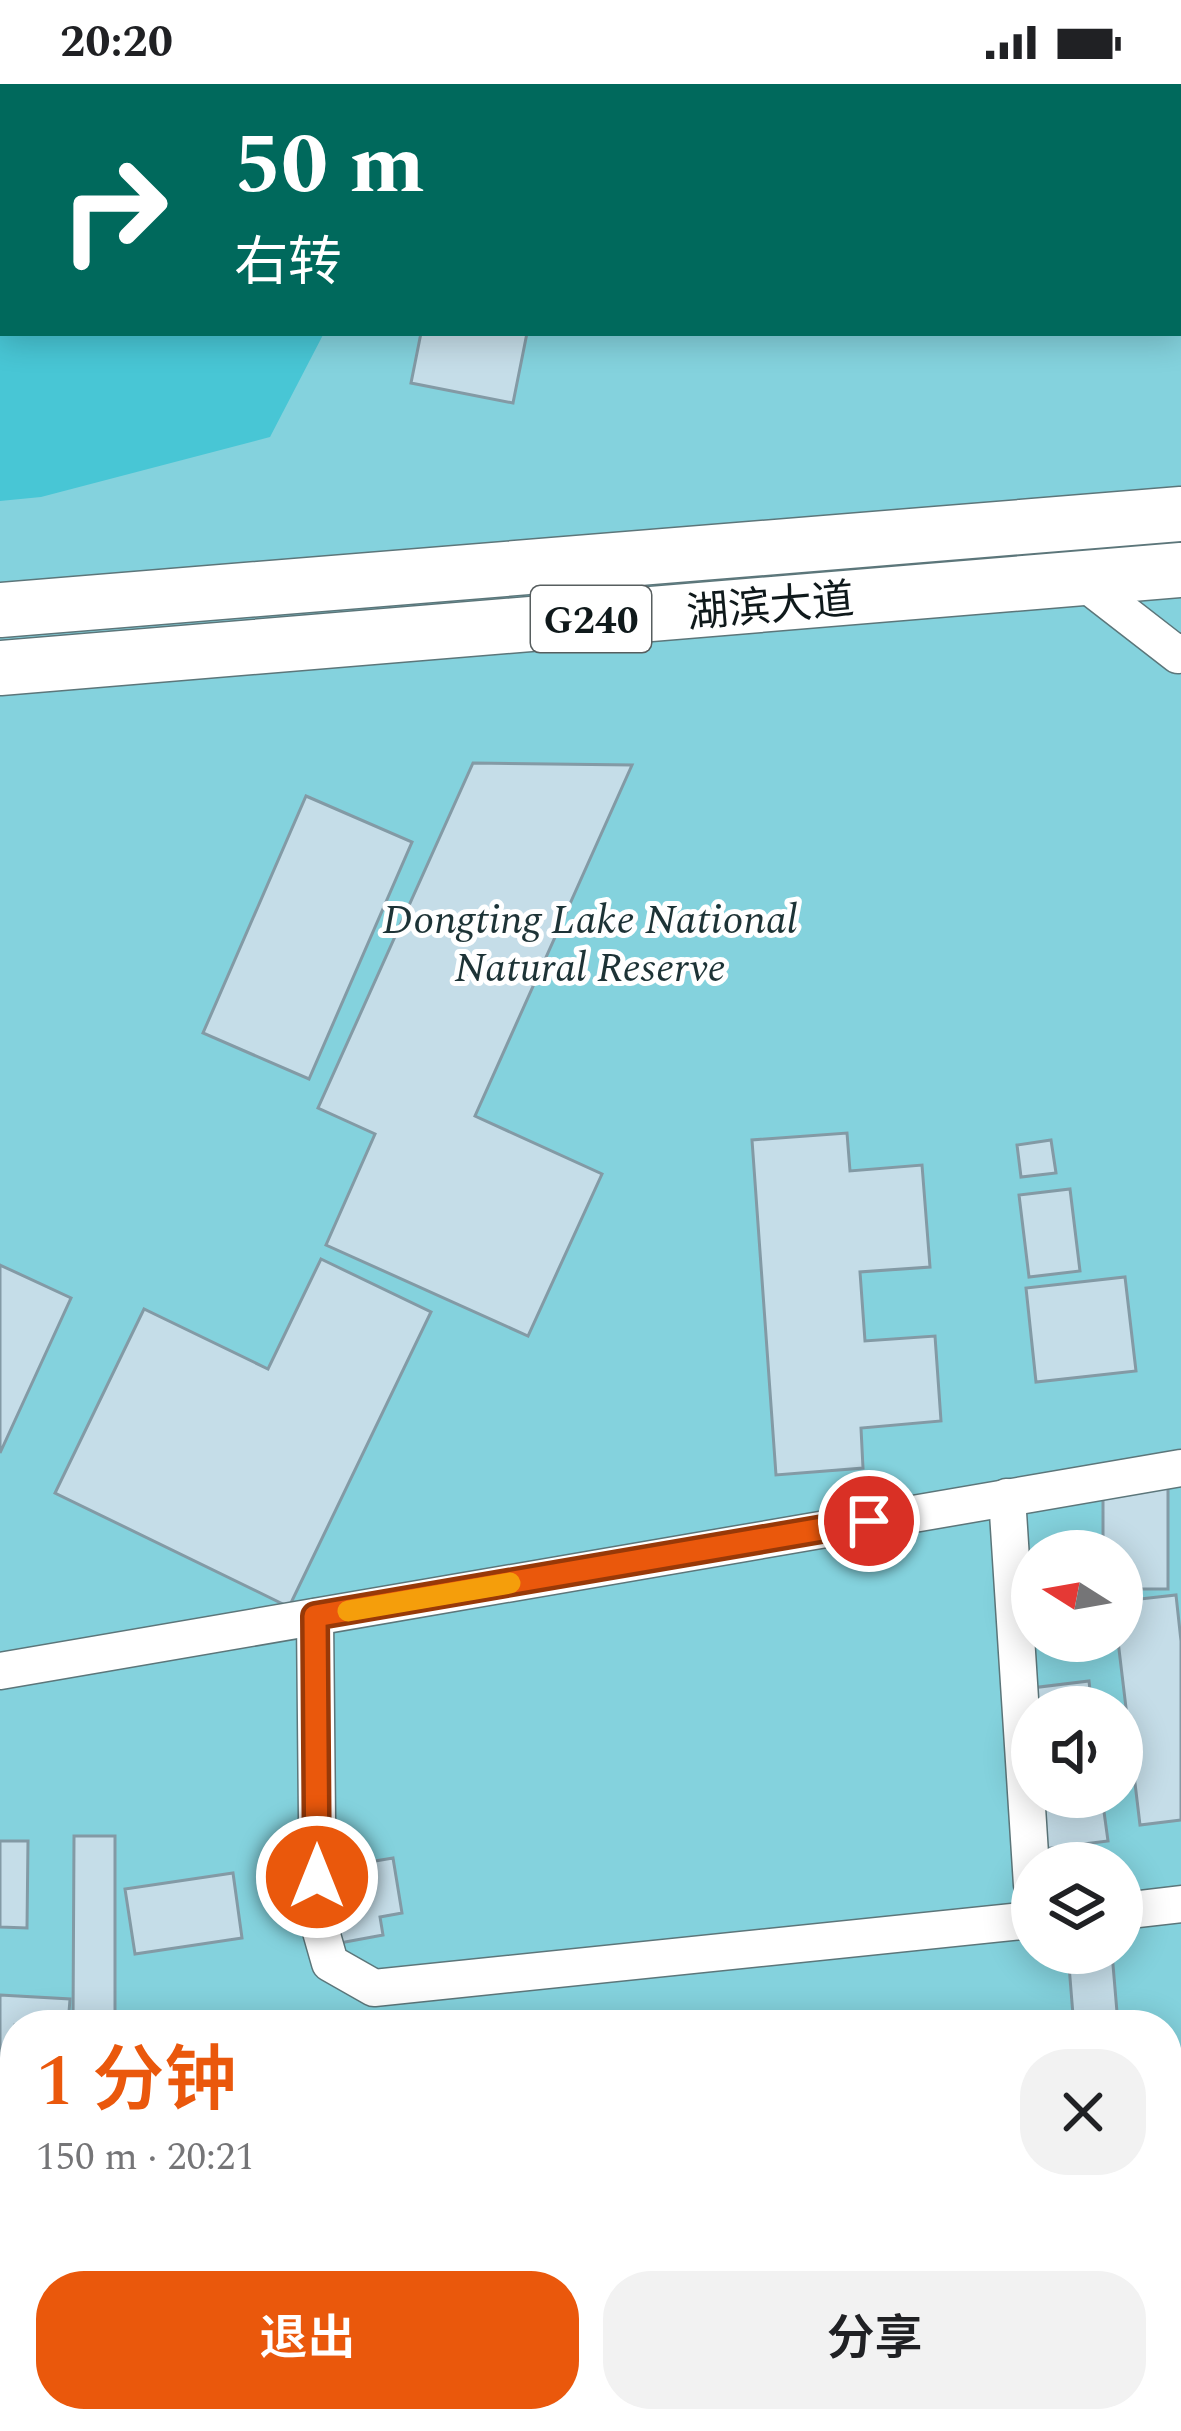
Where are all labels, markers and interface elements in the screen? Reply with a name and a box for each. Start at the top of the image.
text: 20:20 [60,8,173,77]
text: 50 m [234,102,425,230]
icon: right [36,132,192,288]
text: 右转 [234,223,342,305]
street label: 湖滨大道 [684,569,857,646]
road number: G240 [531,586,651,652]
park label: Dongting Lake National Natural Reserve [382,889,798,1000]
pin [818,1470,920,1572]
icon: arrive [836,1488,902,1554]
north arrow [1011,1530,1143,1662]
map controls [1011,1530,1143,1974]
button: sound [1011,1686,1143,1818]
position arrow [254,1814,380,1940]
button: layers [1011,1842,1143,1974]
text: 1 分钟 [36,2028,237,2137]
button: close [1020,2049,1146,2175]
text: 150 m · 20:21 [36,2128,255,2187]
button: 退出 [36,2271,579,2409]
button: 分享 [603,2271,1146,2409]

